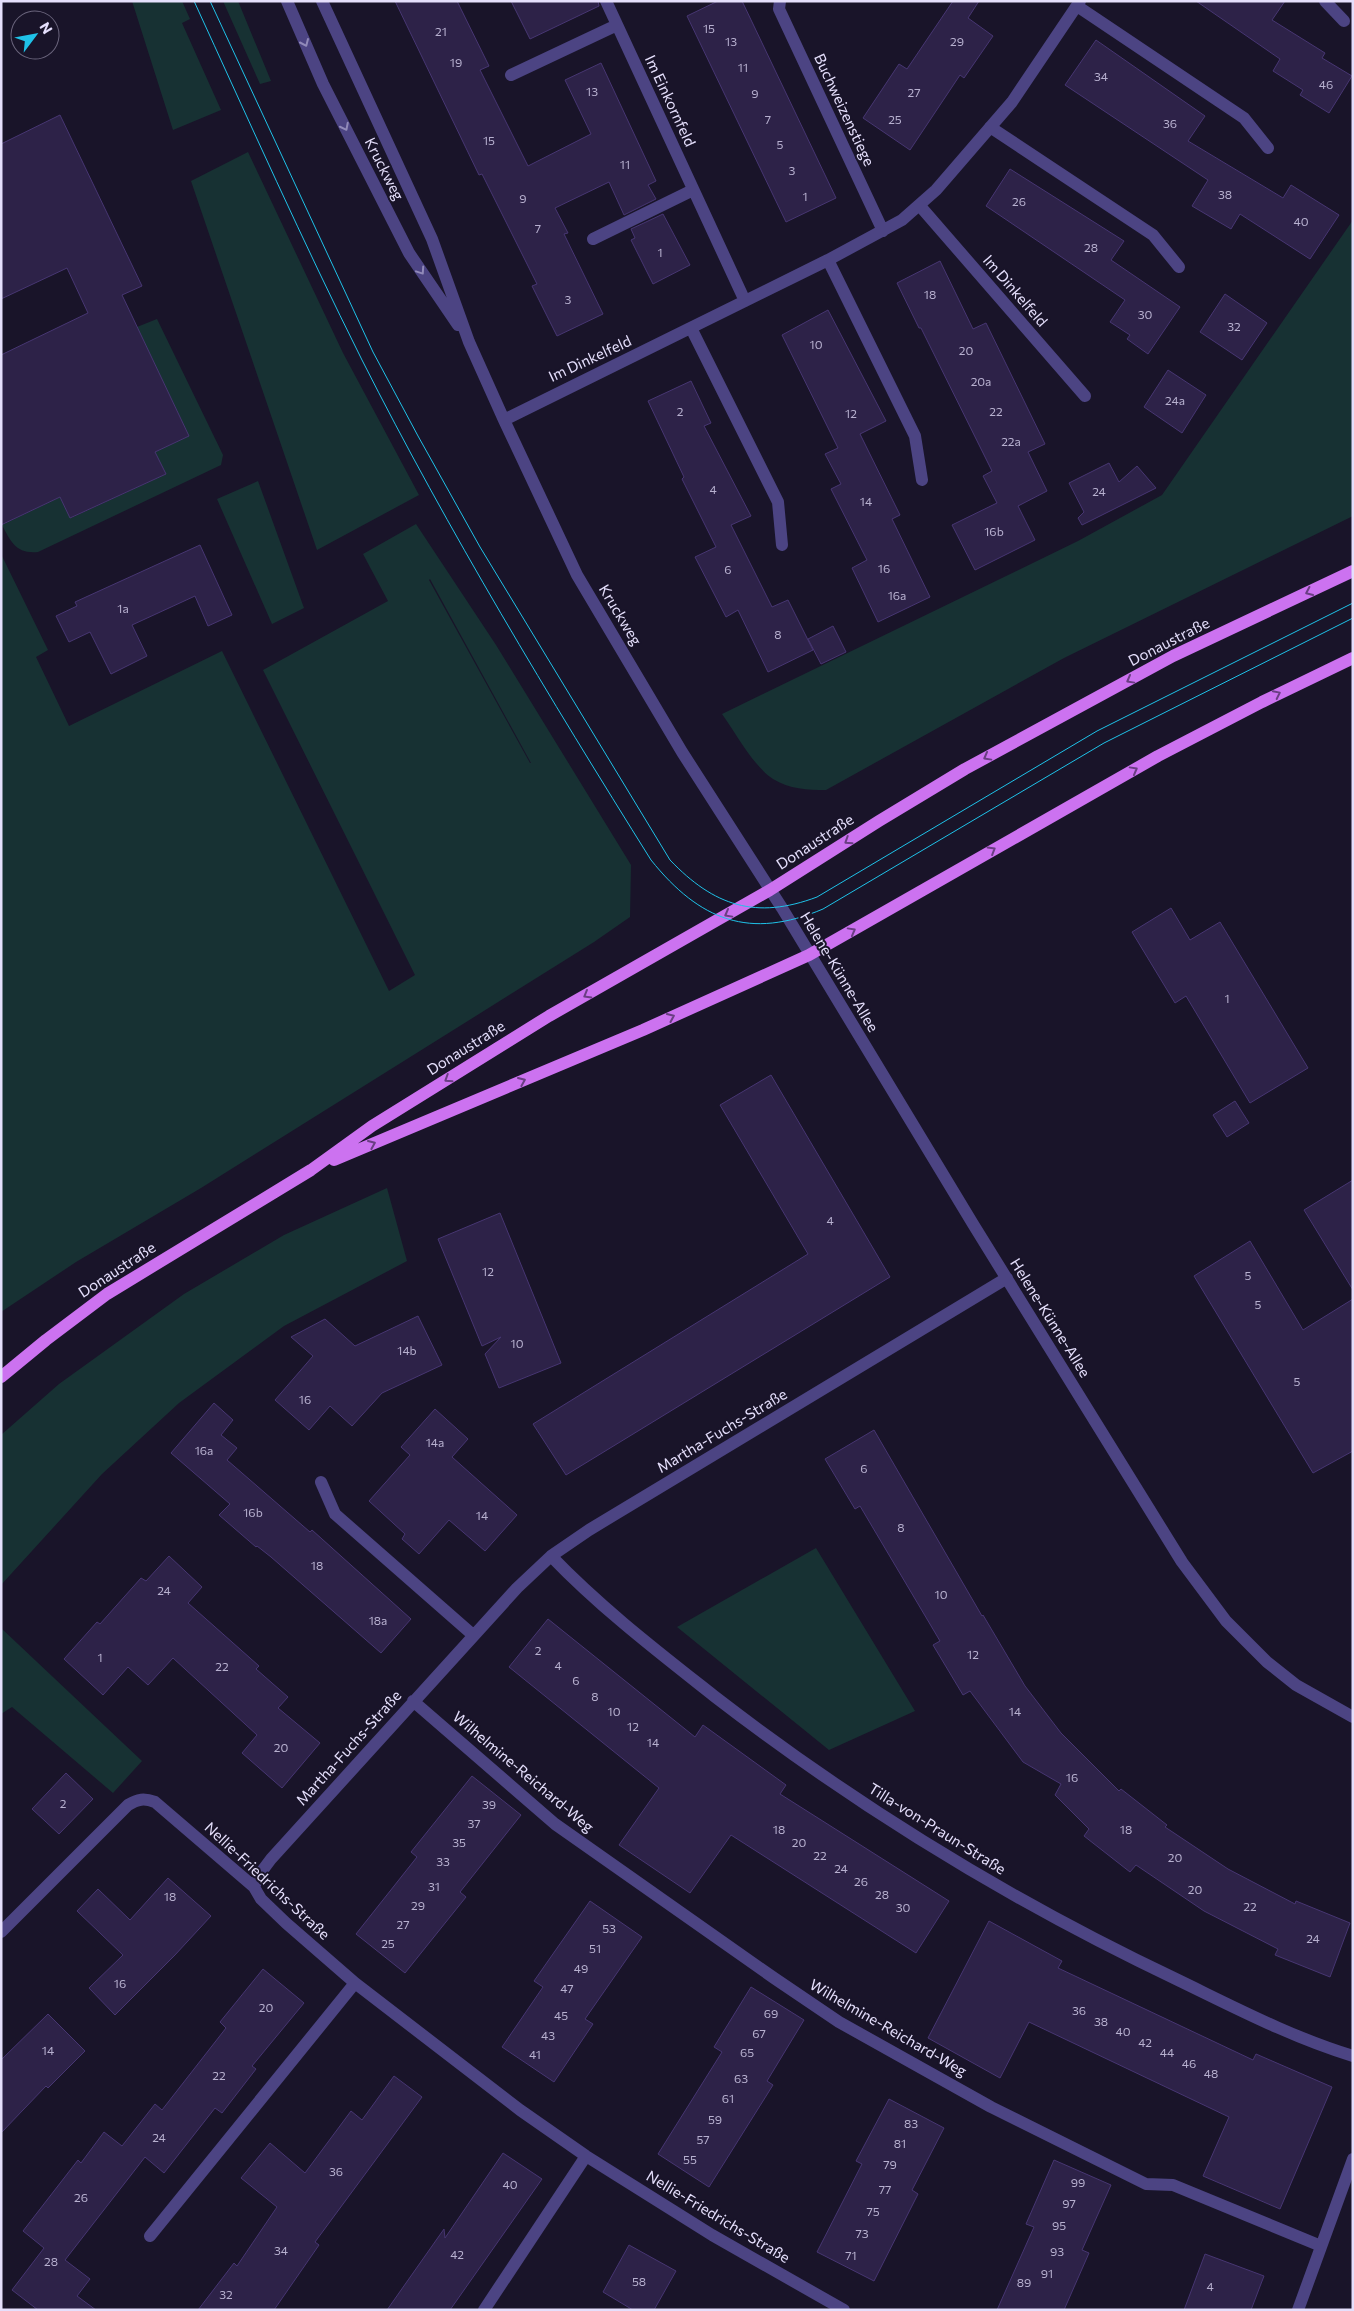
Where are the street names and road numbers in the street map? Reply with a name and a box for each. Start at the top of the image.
street label: Buchweizenstiege [811,51,879,169]
street label: Im Einkornfeld [642,52,700,149]
street label: Kruckweg [361,134,408,203]
street label: Im Dinkelfeld [980,251,1052,330]
street label: Im Dinkelfeld [545,331,634,385]
street label: Kruckweg [596,581,646,648]
street label: Donaustraße [1125,613,1212,669]
street label: Donaustraße [772,809,857,873]
street label: Helene-Künne-Allee [797,908,883,1035]
street label: Donaustraße [423,1016,508,1078]
street label: Donaustraße [74,1237,159,1301]
street label: Helene-Künne-Allee [1007,1255,1095,1380]
street label: Martha-Fuchs-Straße [653,1384,790,1476]
street label: Martha-Fuchs-Straße [292,1686,405,1808]
street label: Wilhelmine-Reichard-Weg [449,1707,598,1836]
street label: Tilla-von-Praun-Straße [866,1779,1010,1878]
street label: Nellie-Friedrichs-Straße [201,1818,334,1943]
street label: Wilhelmine-Reichard-Weg [807,1975,970,2080]
street label: Nellie-Friedrichs-Straße [643,2166,794,2266]

